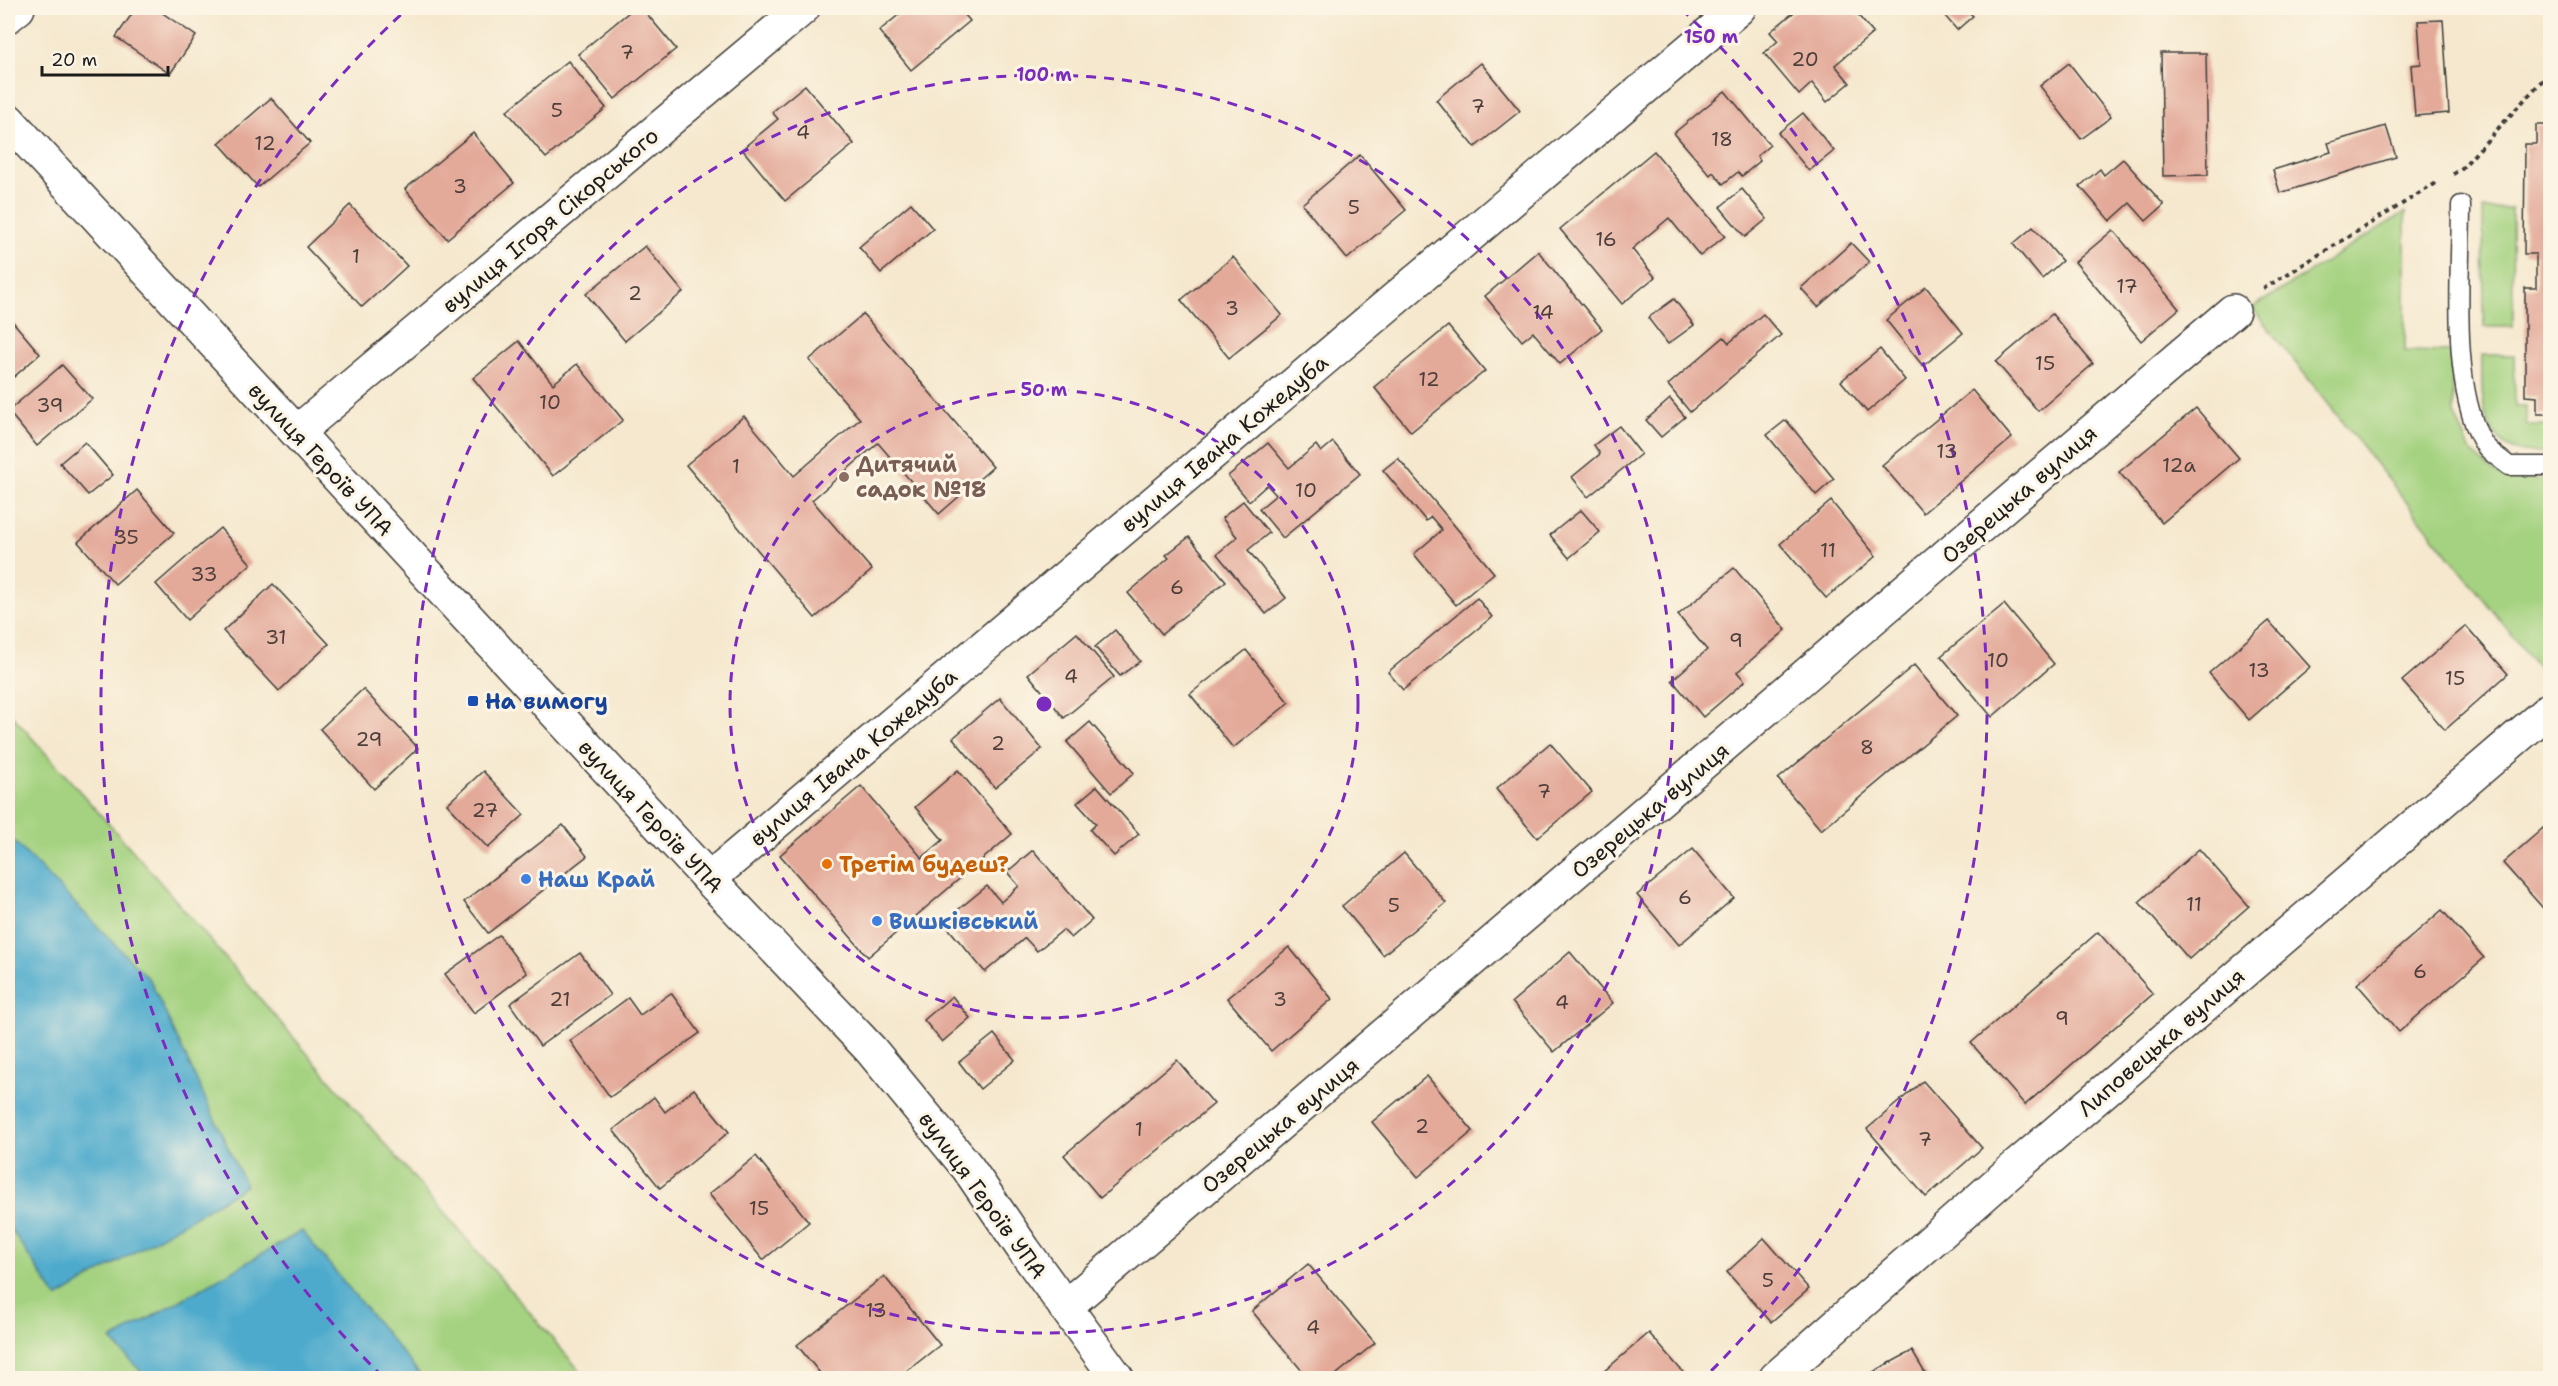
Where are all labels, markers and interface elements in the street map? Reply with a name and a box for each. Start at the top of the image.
text: 150 m [1684,25,1739,49]
scale bar [42,39,168,77]
house number: 7 [620,39,634,65]
house number: 20 [1791,46,1819,72]
text: 20 m [51,48,97,72]
text: 100 m [1016,63,1072,87]
house number: 7 [1471,93,1485,119]
house number: 5 [551,97,563,123]
house number: 4 [796,119,810,145]
street label: вулиця Ігоря Сікорського [436,121,665,320]
house number: 18 [1711,126,1733,152]
house number: 12 [254,130,276,156]
house number: 3 [453,173,467,199]
house number: 5 [1348,194,1360,220]
house number: 16 [1595,226,1617,252]
house number: 1 [352,243,360,269]
house number: 17 [2116,273,2138,299]
house number: 2 [628,280,642,306]
house number: 3 [1225,295,1239,321]
house number: 14 [1532,299,1554,325]
street label: вулиця Івана Кожедуба [1114,348,1334,539]
house number: 15 [2035,350,2055,376]
house number: 12 [1418,366,1440,392]
street label: вулиця Героїв УПА [242,376,399,542]
text: 50 m [1021,378,1068,402]
house number: 10 [539,389,561,415]
house number: 39 [37,392,63,418]
street label: Озерецька вулиця [1935,419,2103,570]
house number: 13 [1936,438,1958,464]
place label: Дитячий садок №18 [856,450,987,504]
house number: 12а [2162,452,2196,478]
house number: 1 [732,453,740,479]
marker: Дитячий садок №18 [837,470,851,484]
house number: 10 [1295,477,1317,503]
house number: 35 [113,524,139,550]
house number: 11 [1820,537,1836,563]
house number: 33 [191,561,217,587]
house number: 6 [1170,574,1184,600]
house number: 31 [265,624,287,650]
house number: 9 [1729,627,1743,653]
house number: 10 [1987,647,2009,673]
house number: 13 [2248,657,2270,683]
street label: вулиця Івана Кожедуба [743,662,963,853]
house number: 4 [1064,663,1078,689]
house number: 15 [2445,665,2465,691]
place label: На вимогу [485,687,608,716]
marker: На вимогу [466,694,480,708]
centre of rings [1034,694,1054,714]
house number: 29 [356,726,382,752]
house number: 2 [991,730,1005,756]
street label: вулиця Героїв УПА [572,733,729,899]
house number: 8 [1860,734,1874,760]
street label: Озерецька вулиця [1565,736,1735,885]
house number: 7 [1537,778,1551,804]
house number: 27 [472,797,498,823]
place label: Третім будеш? [839,850,1009,879]
marker: Третім будеш? [820,857,834,871]
place label: Наш Край [538,865,655,894]
marker: Наш Край [519,872,533,886]
house number: 6 [1678,884,1692,910]
house number: 11 [2186,891,2202,917]
house number: 5 [1388,892,1400,918]
place label: Вишківський [889,907,1038,936]
marker: Вишківський [870,914,884,928]
house number: 6 [2413,958,2427,984]
street label: Липовецька вулиця [2072,962,2251,1123]
house number: 21 [549,986,571,1012]
house number: 3 [1273,986,1287,1012]
house number: 4 [1555,989,1569,1015]
house number: 9 [2055,1005,2069,1031]
street label: Озерецька вулиця [1195,1051,1365,1200]
street label: вулиця Героїв УПА [912,1106,1053,1285]
house number: 2 [1415,1113,1429,1139]
house number: 1 [1135,1116,1143,1142]
house number: 7 [1918,1126,1932,1152]
house number: 15 [749,1195,769,1221]
house number: 5 [1762,1267,1774,1293]
house number: 13 [865,1297,887,1323]
house number: 4 [1306,1314,1320,1340]

